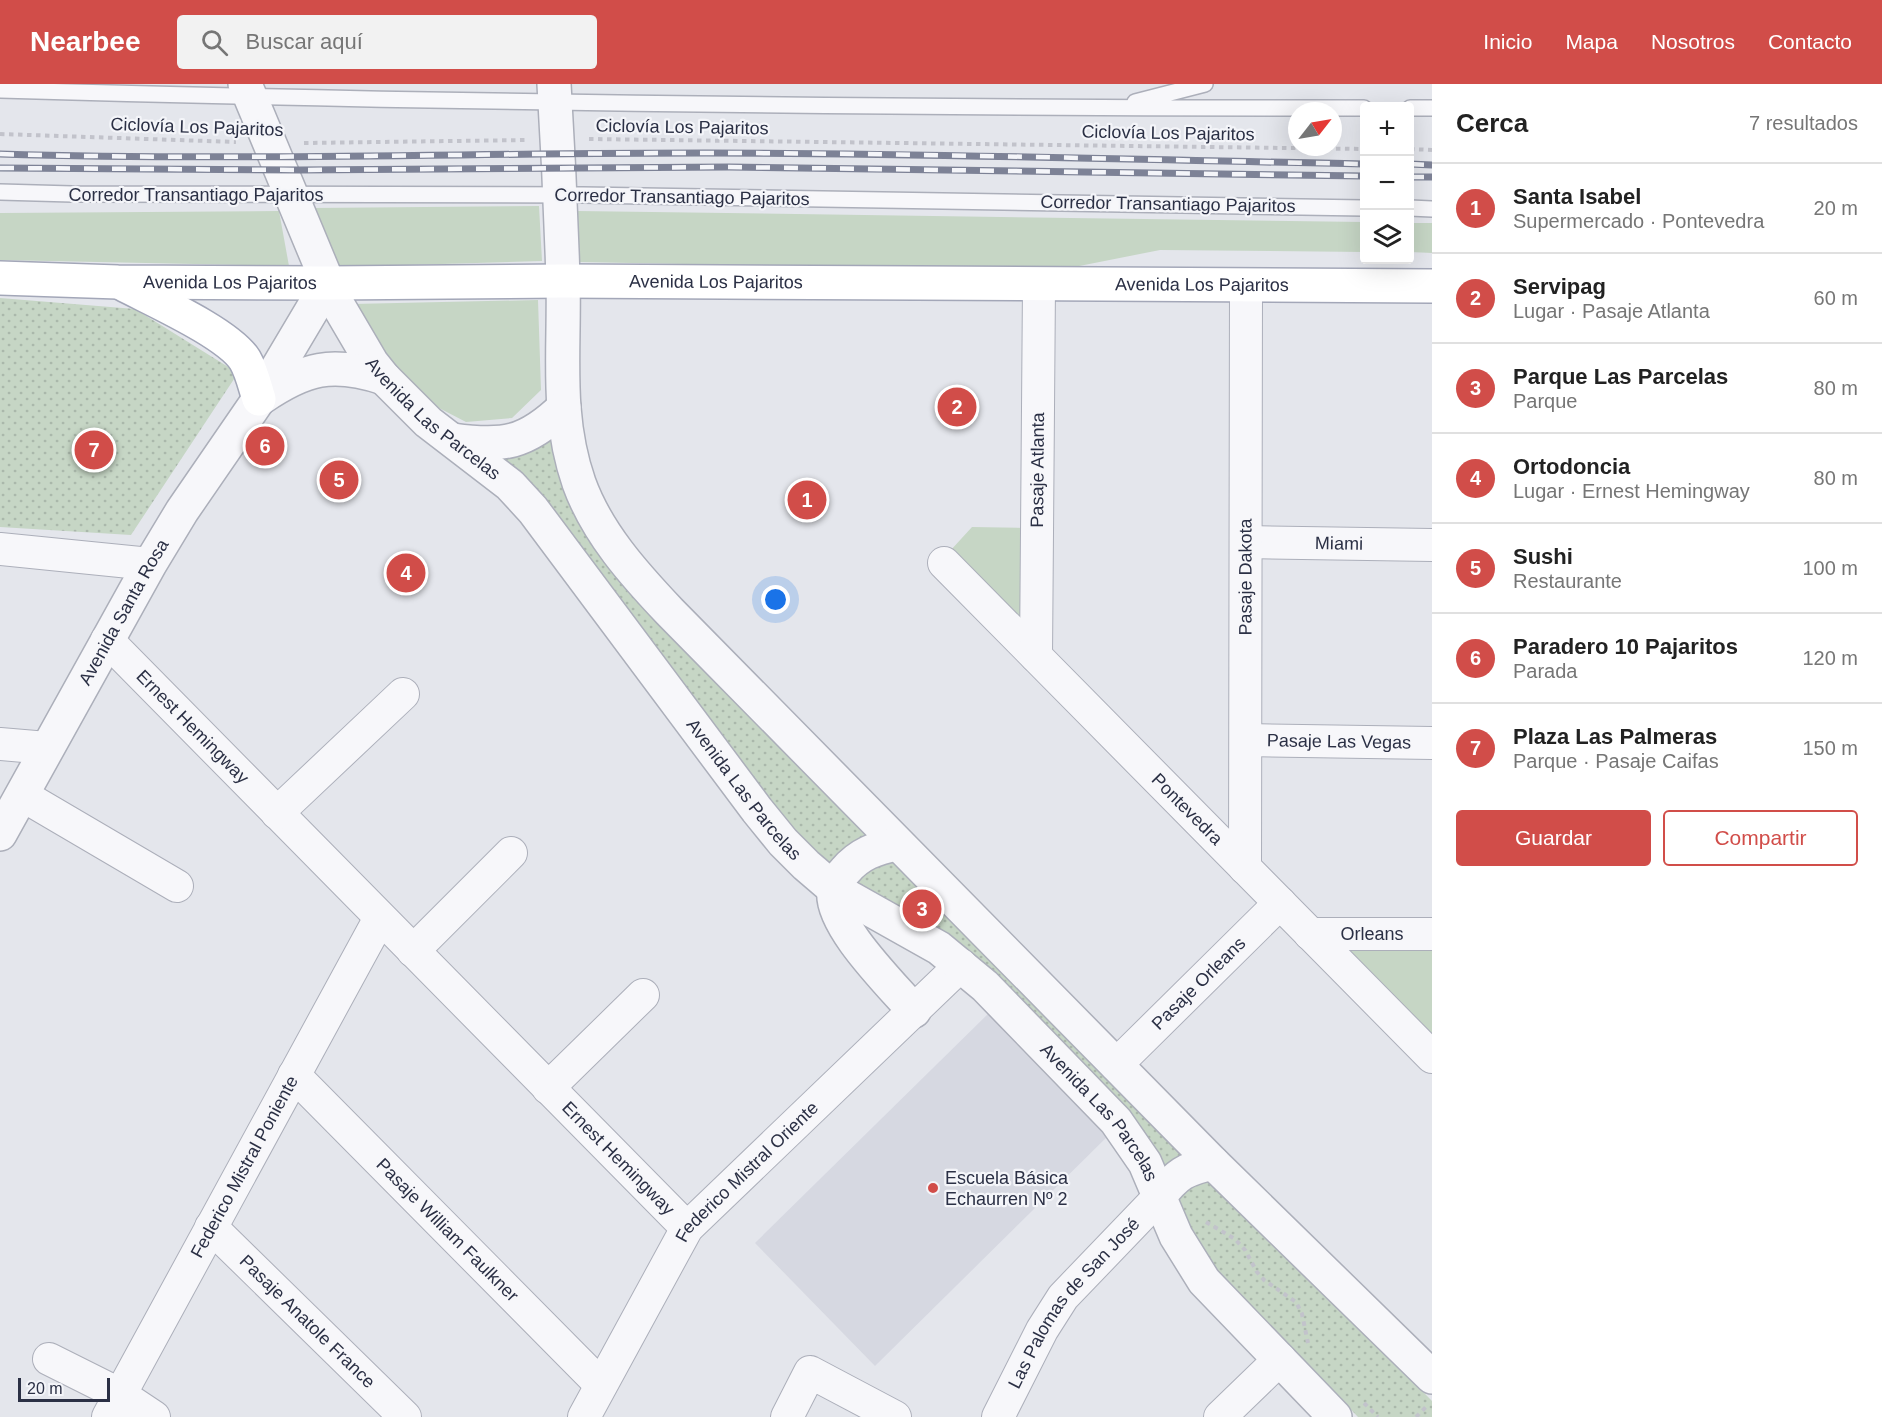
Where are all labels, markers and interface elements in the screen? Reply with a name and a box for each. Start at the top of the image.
search box [177,15,597,69]
text: Nearbee [30,26,141,57]
icon: search [198,26,231,59]
text: Buscar aquí [246,29,363,54]
text: Inicio [1483,30,1532,53]
text: Mapa [1565,30,1618,53]
text: Nosotros [1651,30,1735,53]
text: Contacto [1768,30,1852,53]
north arrow [1288,102,1342,156]
map controls [1360,102,1414,264]
button: + [1360,102,1414,156]
text: Cerca [1456,108,1528,138]
text: 7 resultados [1749,112,1858,134]
street label: Ciclovía Los Pajaritos [110,114,284,140]
street label: Ciclovía Los Pajaritos [595,115,769,139]
street label: Ciclovía Los Pajaritos [1081,121,1255,145]
button: − [1360,156,1414,210]
text: Santa Isabel [1513,184,1641,209]
street label: Corredor Transantiago Pajaritos [68,185,324,205]
street label: Corredor Transantiago Pajaritos [554,185,810,209]
street label: Corredor Transantiago Pajaritos [1040,192,1296,216]
text: 1 [1470,197,1481,219]
text: 20 m [1814,197,1858,219]
button: layers [1360,210,1414,264]
text: Supermercado · Pontevedra [1513,210,1764,232]
street label: Avenida Los Pajaritos [629,271,803,292]
street label: Avenida Los Pajaritos [143,272,317,293]
street label: Avenida Los Pajaritos [1115,274,1289,295]
text: Servipag [1513,274,1606,299]
text: 2 [1470,287,1481,309]
text: 60 m [1814,287,1858,309]
text: Lugar · Pasaje Atlanta [1513,300,1710,322]
street label: Avenida Las Parcelas [362,354,504,484]
text: Parque Las Parcelas [1513,364,1728,389]
text: 3 [1470,377,1481,399]
text: 80 m [1814,377,1858,399]
pin: 2 [938,384,976,430]
text: Parque [1513,390,1578,412]
street label: Pasaje Atlanta [1027,411,1048,528]
pin: 6 [246,424,284,469]
pin: 7 [74,428,113,472]
text: Ortodoncia [1513,454,1630,479]
pin: 5 [320,458,358,502]
text: 4 [1470,467,1481,489]
text: 80 m [1814,467,1858,489]
pin: 1 [788,478,826,522]
text: Lugar · Ernest Hemingway [1513,480,1750,502]
street label: Pasaje Dakota [1235,517,1256,636]
street label: Miami [1315,533,1363,554]
street label: Avenida Santa Rosa [75,535,173,688]
text: Sushi [1513,544,1573,569]
pin: 4 [386,550,426,596]
text: 5 [1470,557,1481,579]
text: 100 m [1802,557,1858,579]
text: Restaurante [1513,570,1622,592]
your location [761,585,790,614]
text: Paradero 10 Pajaritos [1513,634,1738,659]
text: 6 [1470,647,1481,669]
text: 120 m [1802,647,1858,669]
text: Parada [1513,660,1578,682]
street label: Ernest Hemingway [132,666,253,788]
street label: Avenida Las Parcelas [682,715,805,864]
text: Plaza Las Palmeras [1513,724,1717,749]
street label: Pasaje Las Vegas [1267,730,1411,753]
text: 7 [1470,737,1481,759]
text: 150 m [1802,737,1858,759]
text: Parque · Pasaje Caifas [1513,750,1719,772]
street label: Pontevedra [1148,769,1227,850]
button: Guardar [1456,810,1651,866]
button: Compartir [1663,810,1858,866]
pin: 3 [902,886,942,932]
street label: Orleans [1340,924,1404,944]
street label: Pasaje Orleans [1148,933,1249,1034]
street label: Avenida Las Parcelas [1036,1039,1162,1184]
street label: Federico Mistral Poniente [187,1072,302,1261]
street label: Ernest Hemingway [558,1097,678,1219]
street label: Federico Mistral Oriente [671,1098,822,1245]
street label: Pasaje William Faulkner [372,1154,522,1306]
place label: Escuela Básica Echaurren Nº 2 [945,1168,1069,1209]
marker: Escuela Básica Echaurren Nº 2 [926,1181,940,1195]
street label: Las Palomas de San José [1004,1214,1144,1392]
street label: Pasaje Anatole France [236,1251,379,1392]
scale bar [18,1375,110,1402]
text: 20 m [27,1380,63,1397]

